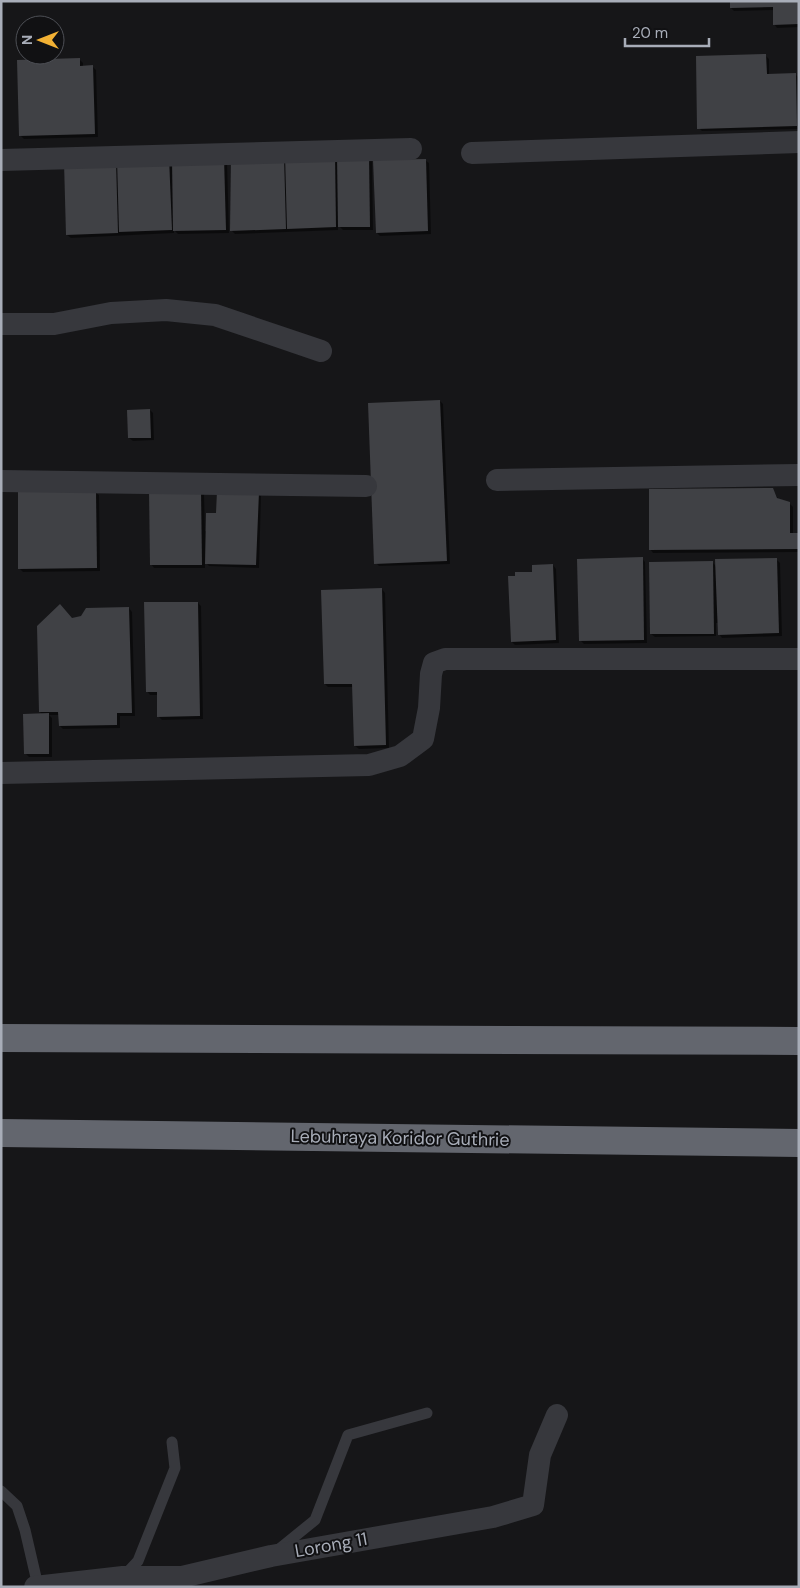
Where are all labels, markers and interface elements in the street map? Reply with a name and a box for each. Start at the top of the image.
north arrow [15,15,65,65]
scale bar [625,15,709,47]
text: 20 m [632,23,668,43]
text: N [18,35,36,45]
street label: Lebuhraya Koridor Guthrie [290,1124,510,1152]
street label: Lorong 11 [293,1527,369,1563]

